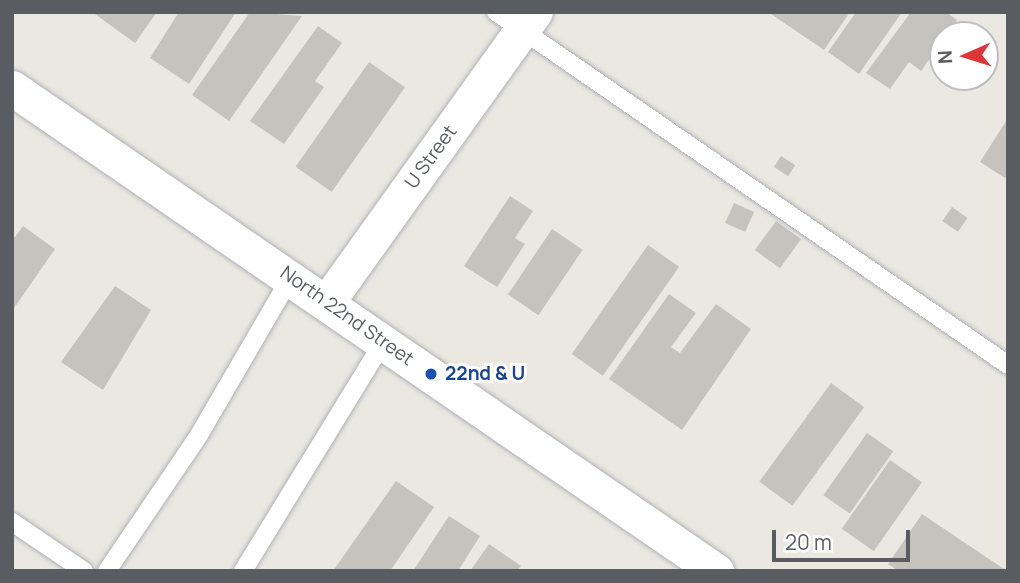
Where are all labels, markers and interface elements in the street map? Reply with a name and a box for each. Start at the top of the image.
north arrow [929,21,999,91]
text: N [932,49,958,64]
street label: U Street [400,121,462,193]
street label: North 22nd Street [276,261,418,371]
place label: 22nd & U [445,363,525,385]
marker: 22nd & U [423,366,439,382]
scale bar [775,516,913,560]
text: 20 m [785,528,832,556]

